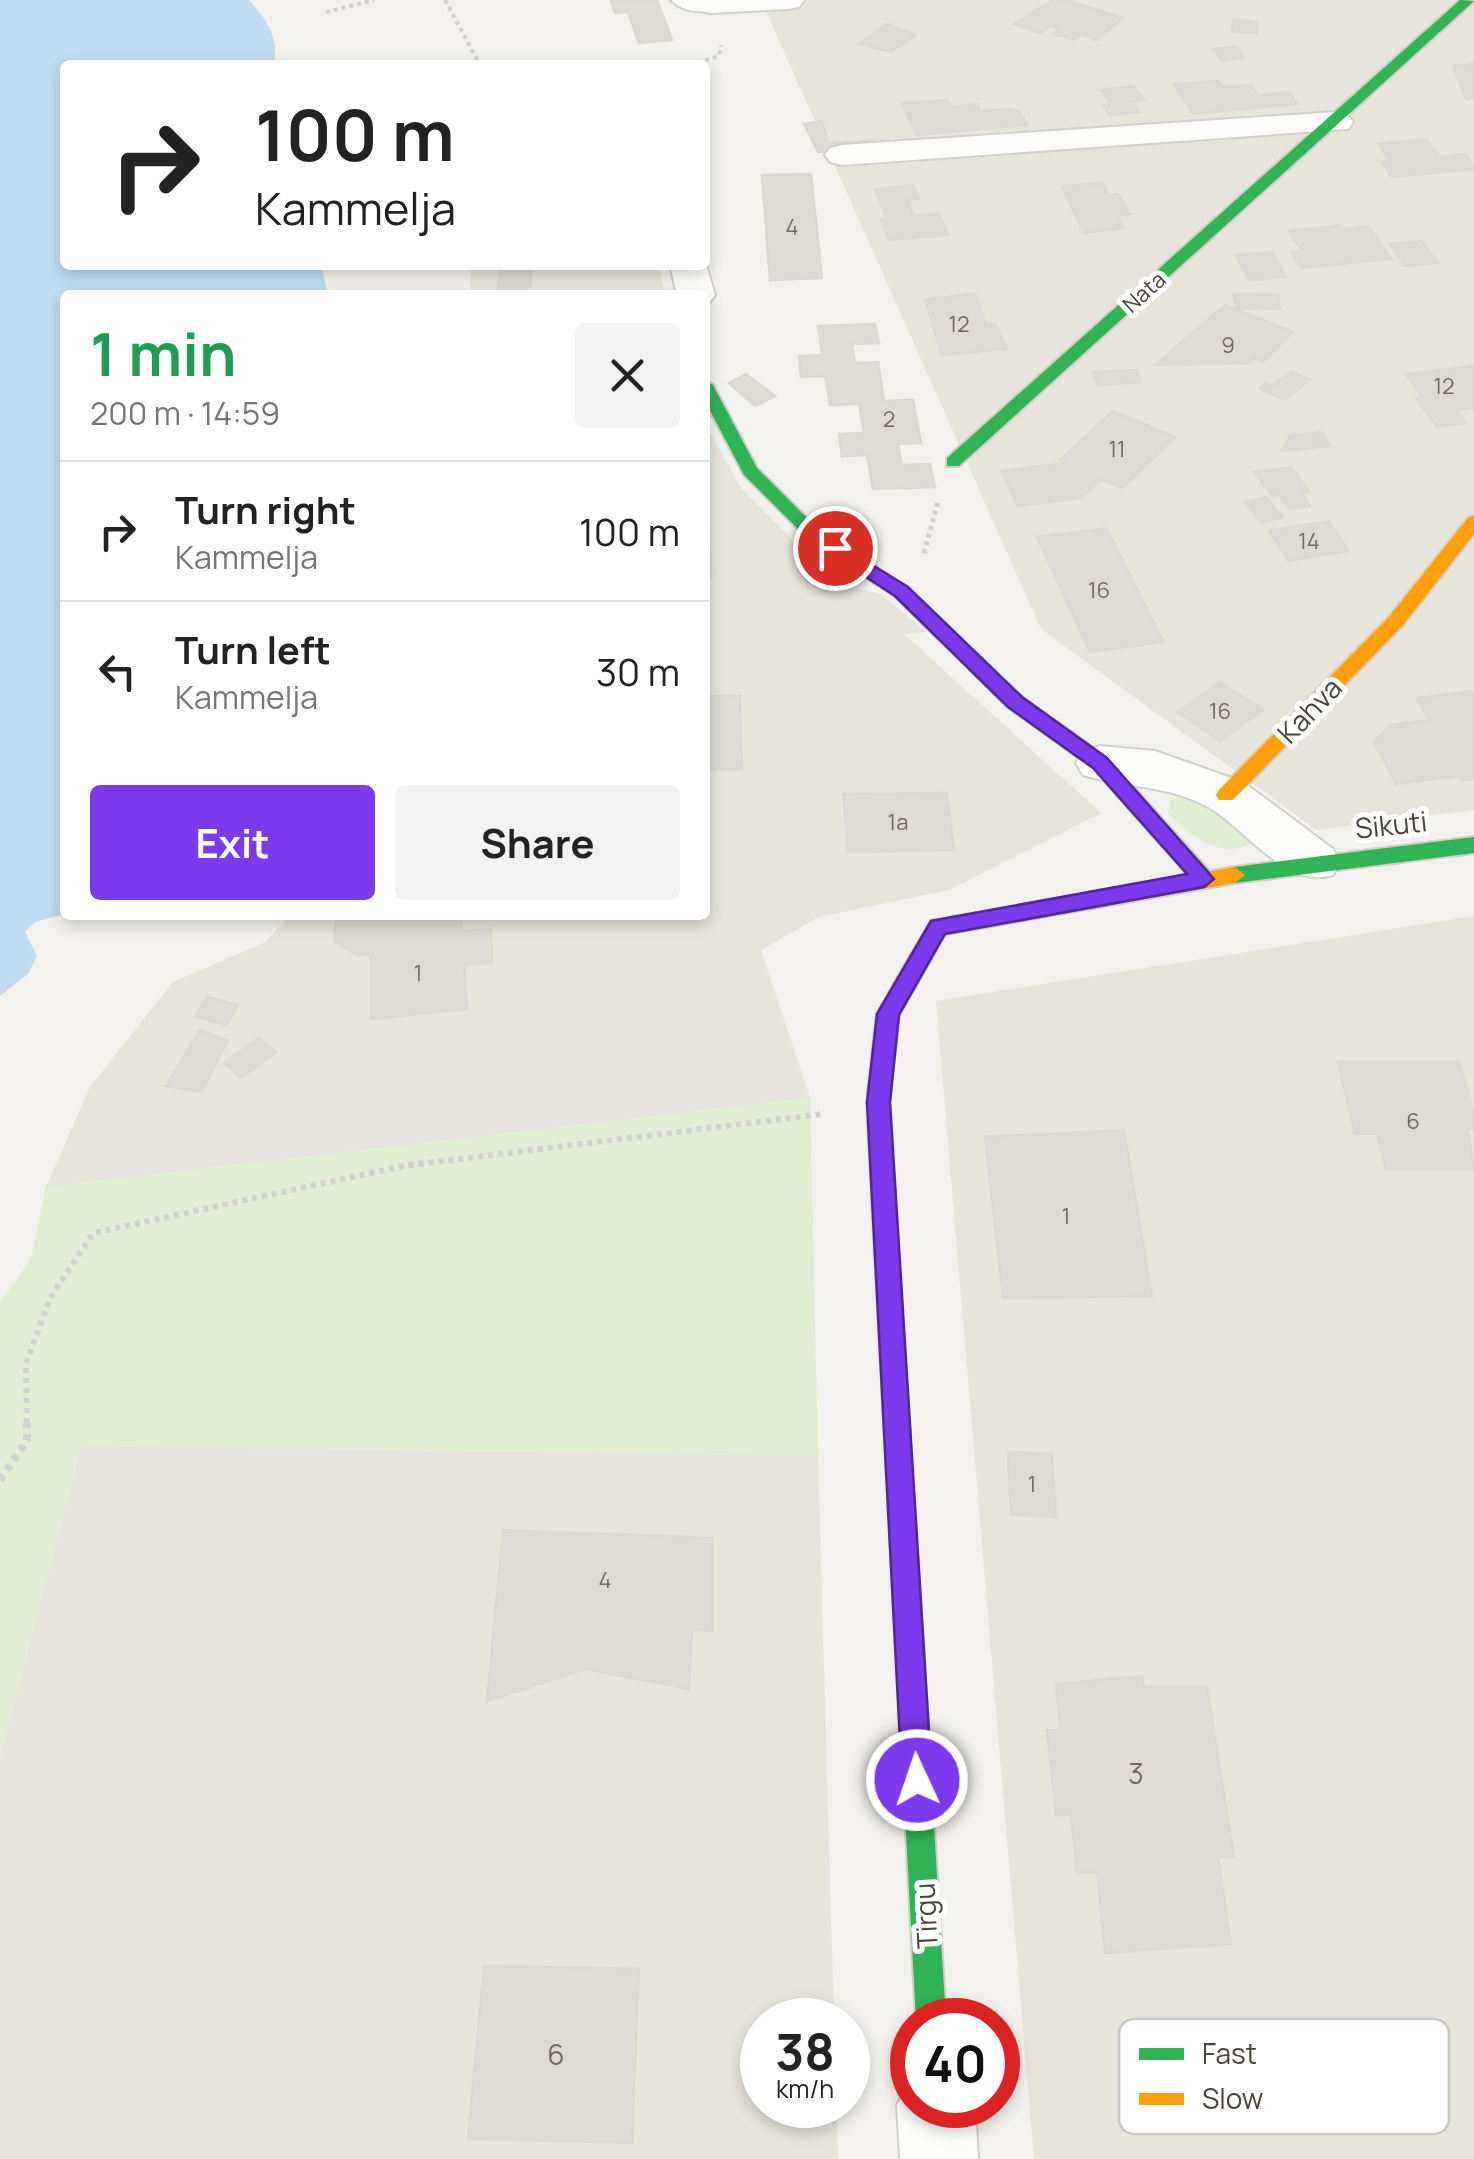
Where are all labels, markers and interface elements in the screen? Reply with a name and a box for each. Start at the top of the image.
text: 100 m [255,86,455,182]
icon: right [90,100,220,230]
text: Kammelja [255,177,456,239]
house number: 4 [786,212,798,242]
street label: Nata [1116,265,1172,319]
house number: 12 [948,309,970,339]
text: 1 min [90,312,237,394]
button: close [575,323,680,428]
house number: 9 [1221,330,1235,360]
house number: 12 [1433,371,1455,401]
text: 200 m · 14:59 [90,391,280,435]
house number: 2 [883,404,895,434]
house number: 11 [1108,434,1126,464]
text: Turn right [175,483,356,535]
icon: right [90,504,145,559]
text: 100 m [579,505,680,557]
pin [793,506,878,591]
icon: arrive [808,521,863,576]
house number: 14 [1298,526,1320,556]
text: Kammelja [175,535,318,579]
house number: 16 [1088,575,1110,605]
text: Turn left [175,623,331,675]
icon: left [90,644,145,699]
text: 30 m [596,645,680,697]
street label: Kahva [1268,669,1350,751]
text: Kammelja [175,675,318,719]
house number: 16 [1209,696,1231,726]
button: Exit [90,785,375,900]
button: Share [395,785,680,900]
street label: Sikuti [1353,801,1429,847]
house number: 1a [888,807,908,837]
house number: 1 [414,958,422,988]
house number: 6 [1406,1106,1420,1136]
house number: 1 [1062,1201,1070,1231]
house number: 1 [1028,1469,1036,1499]
house number: 4 [599,1565,611,1595]
position arrow [865,1728,969,1832]
house number: 3 [1128,1754,1144,1792]
street label: Tirgu [904,1882,946,1950]
speed limit sign: 40 [890,1998,1020,2128]
text: 38 [775,2017,835,2085]
legend [1119,2019,1449,2134]
text: Fast [1202,2034,1257,2072]
house number: 6 [547,2035,565,2073]
text: km/h [776,2071,834,2106]
text: Slow [1202,2079,1263,2117]

